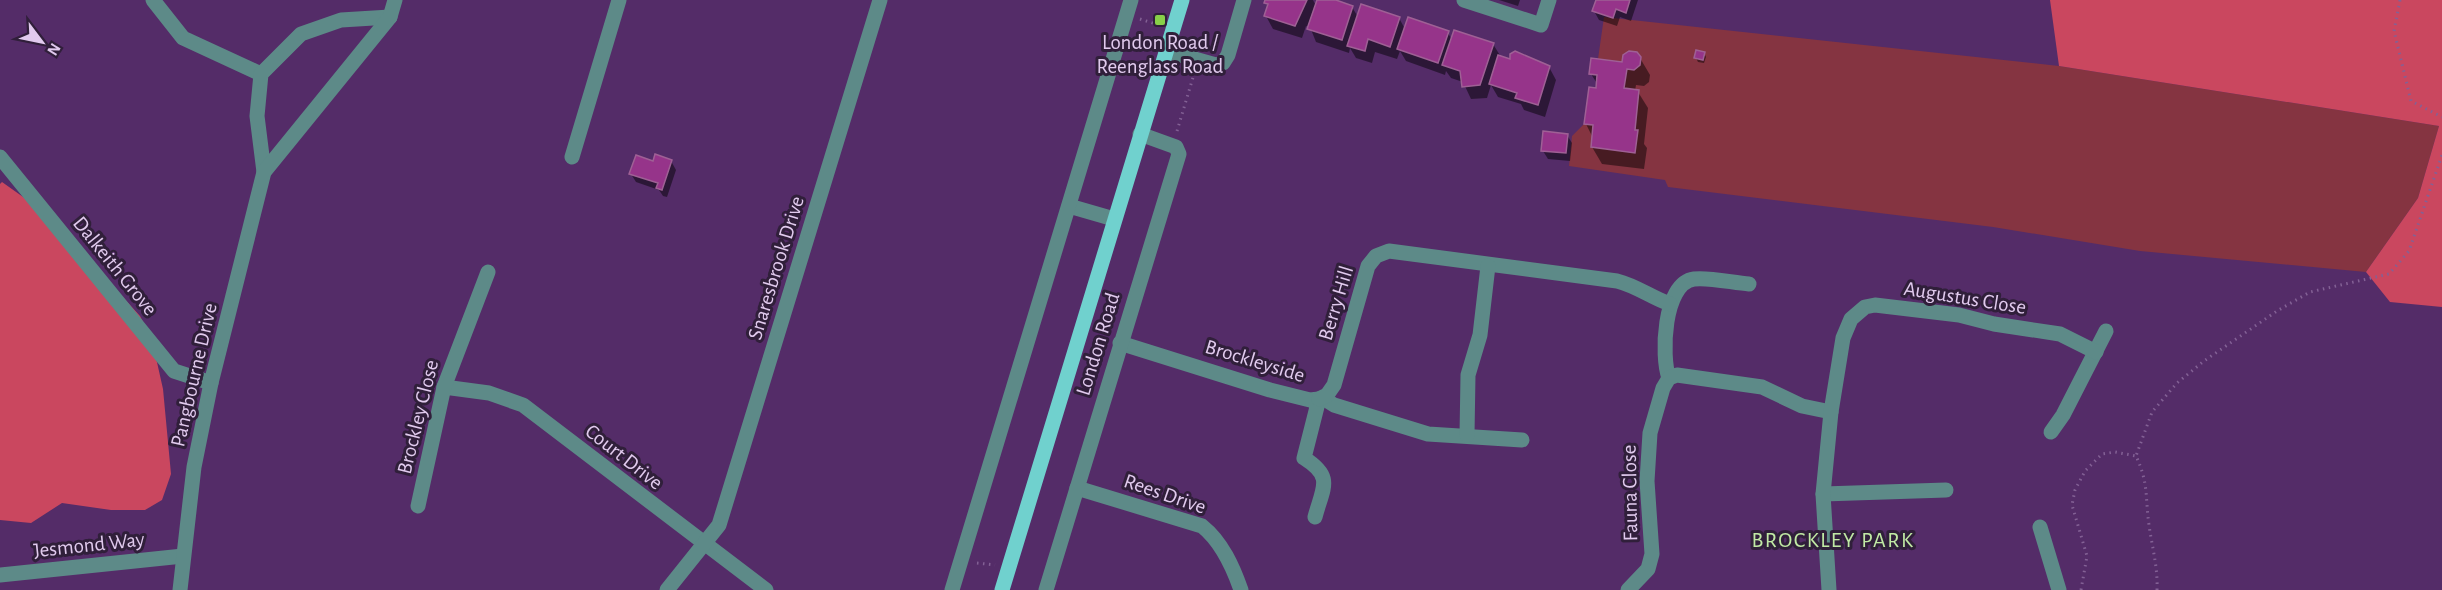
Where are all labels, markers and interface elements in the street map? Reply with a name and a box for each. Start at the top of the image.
north arrow [12,12,72,72]
marker: London Road / Reenglass Road [1153,13,1167,27]
place label: London Road / Reenglass Road [1097,32,1224,77]
text: N [44,40,64,58]
street label: Snaresbrook Drive [744,194,808,342]
street label: Dalkeith Grove [69,212,161,320]
street label: Berry Hill [1315,263,1357,343]
street label: Augustus Close [1902,278,2028,318]
street label: London Road [1072,290,1124,398]
street label: Pangbourne Drive [167,301,221,449]
street label: Brockleyside [1203,336,1307,386]
street label: Brockley Close [394,358,442,476]
street label: Court Drive [581,420,667,494]
street label: Fauna Close [1619,445,1641,541]
street label: Rees Drive [1121,470,1209,518]
street label: Jesmond Way [32,529,146,561]
district label: BROCKLEY PARK [1751,529,1915,551]

